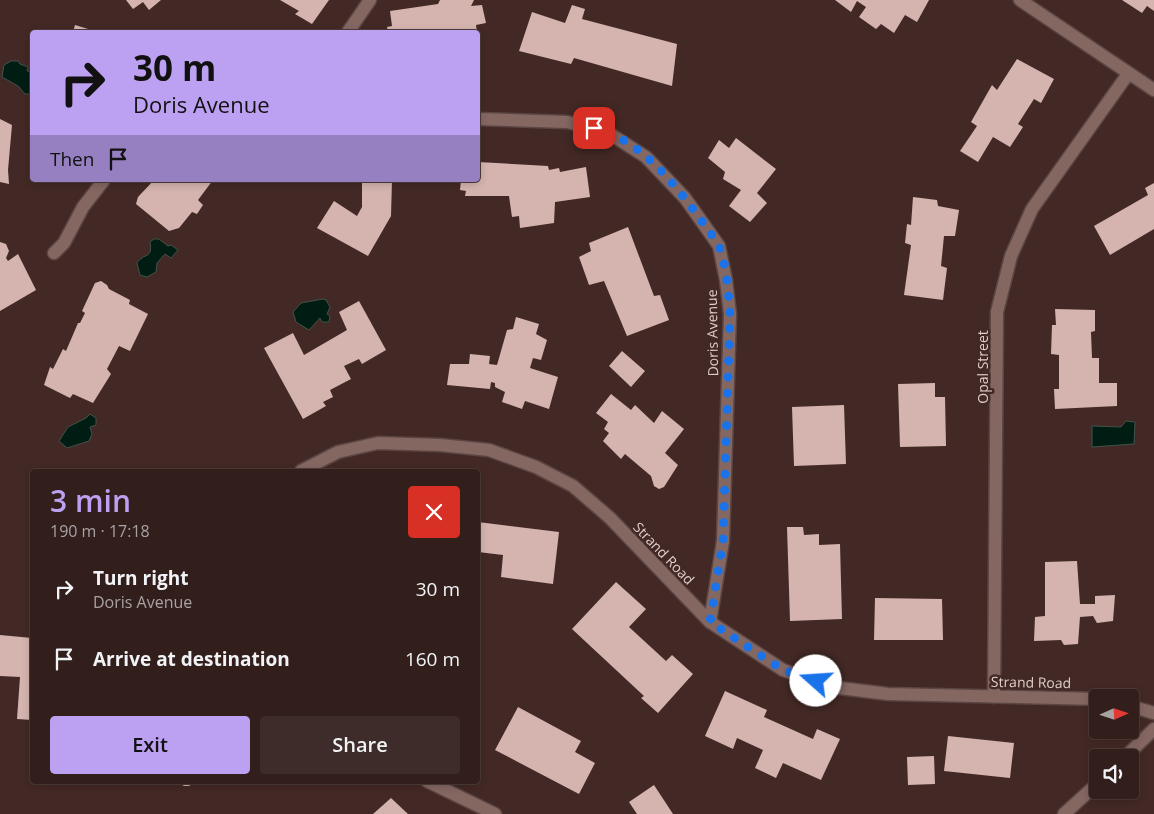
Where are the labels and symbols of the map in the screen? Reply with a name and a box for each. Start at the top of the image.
pin [573,107,615,149]
street label: Doris Avenue [702,289,722,377]
street label: Opal Street [973,330,992,404]
street label: Strand Road [629,517,699,589]
position arrow [789,654,841,706]
street label: Strand Road [991,672,1071,692]
north arrow [1089,689,1139,739]

